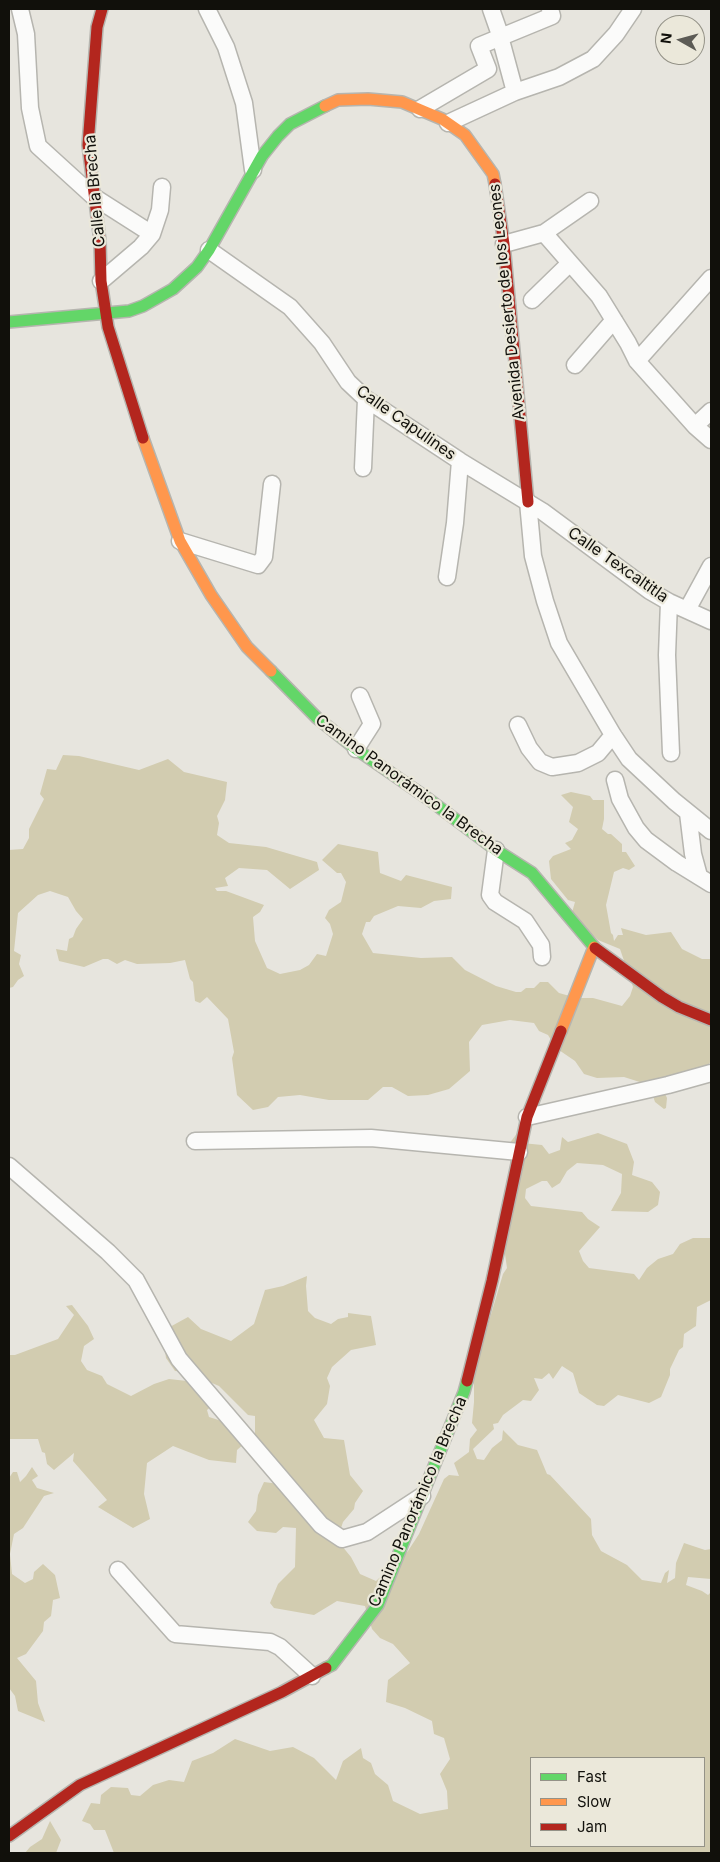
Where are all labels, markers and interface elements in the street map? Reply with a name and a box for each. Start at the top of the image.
north arrow [655,15,705,65]
text: N [657,32,675,45]
street label: Calle la Brecha [81,134,109,248]
street label: Avenida Desierto de los Leones [485,183,529,421]
street label: Calle Capulines [353,382,459,464]
street label: Calle Texcaltitla [564,523,672,607]
street label: Camino Panorámico la Brecha [312,711,506,859]
street label: Camino Panorámico la Brecha [365,1394,471,1610]
legend [530,1757,705,1847]
text: Fast [577,1767,607,1786]
text: Slow [577,1792,611,1811]
text: Jam [577,1817,607,1836]

